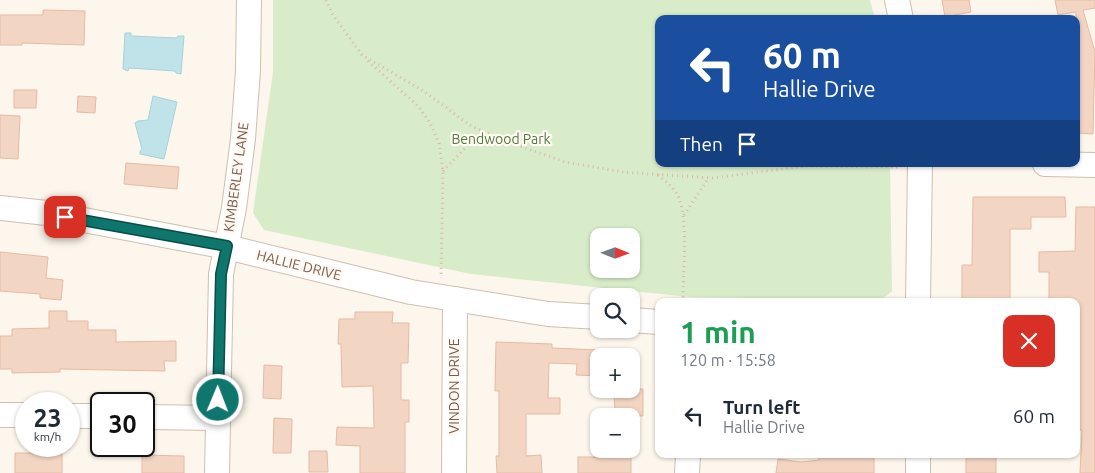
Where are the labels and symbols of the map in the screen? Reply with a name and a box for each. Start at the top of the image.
street label: KIMBERLEY LANE [220,121,252,233]
park label: Bendwood Park [451,131,551,147]
pin [44,196,86,238]
north arrow [590,228,640,278]
street label: HALLIE DRIVE [255,247,343,283]
street label: VINDON DRIVE [446,338,462,434]
position arrow [191,373,243,425]
speed limit sign: 30 [90,392,155,457]

